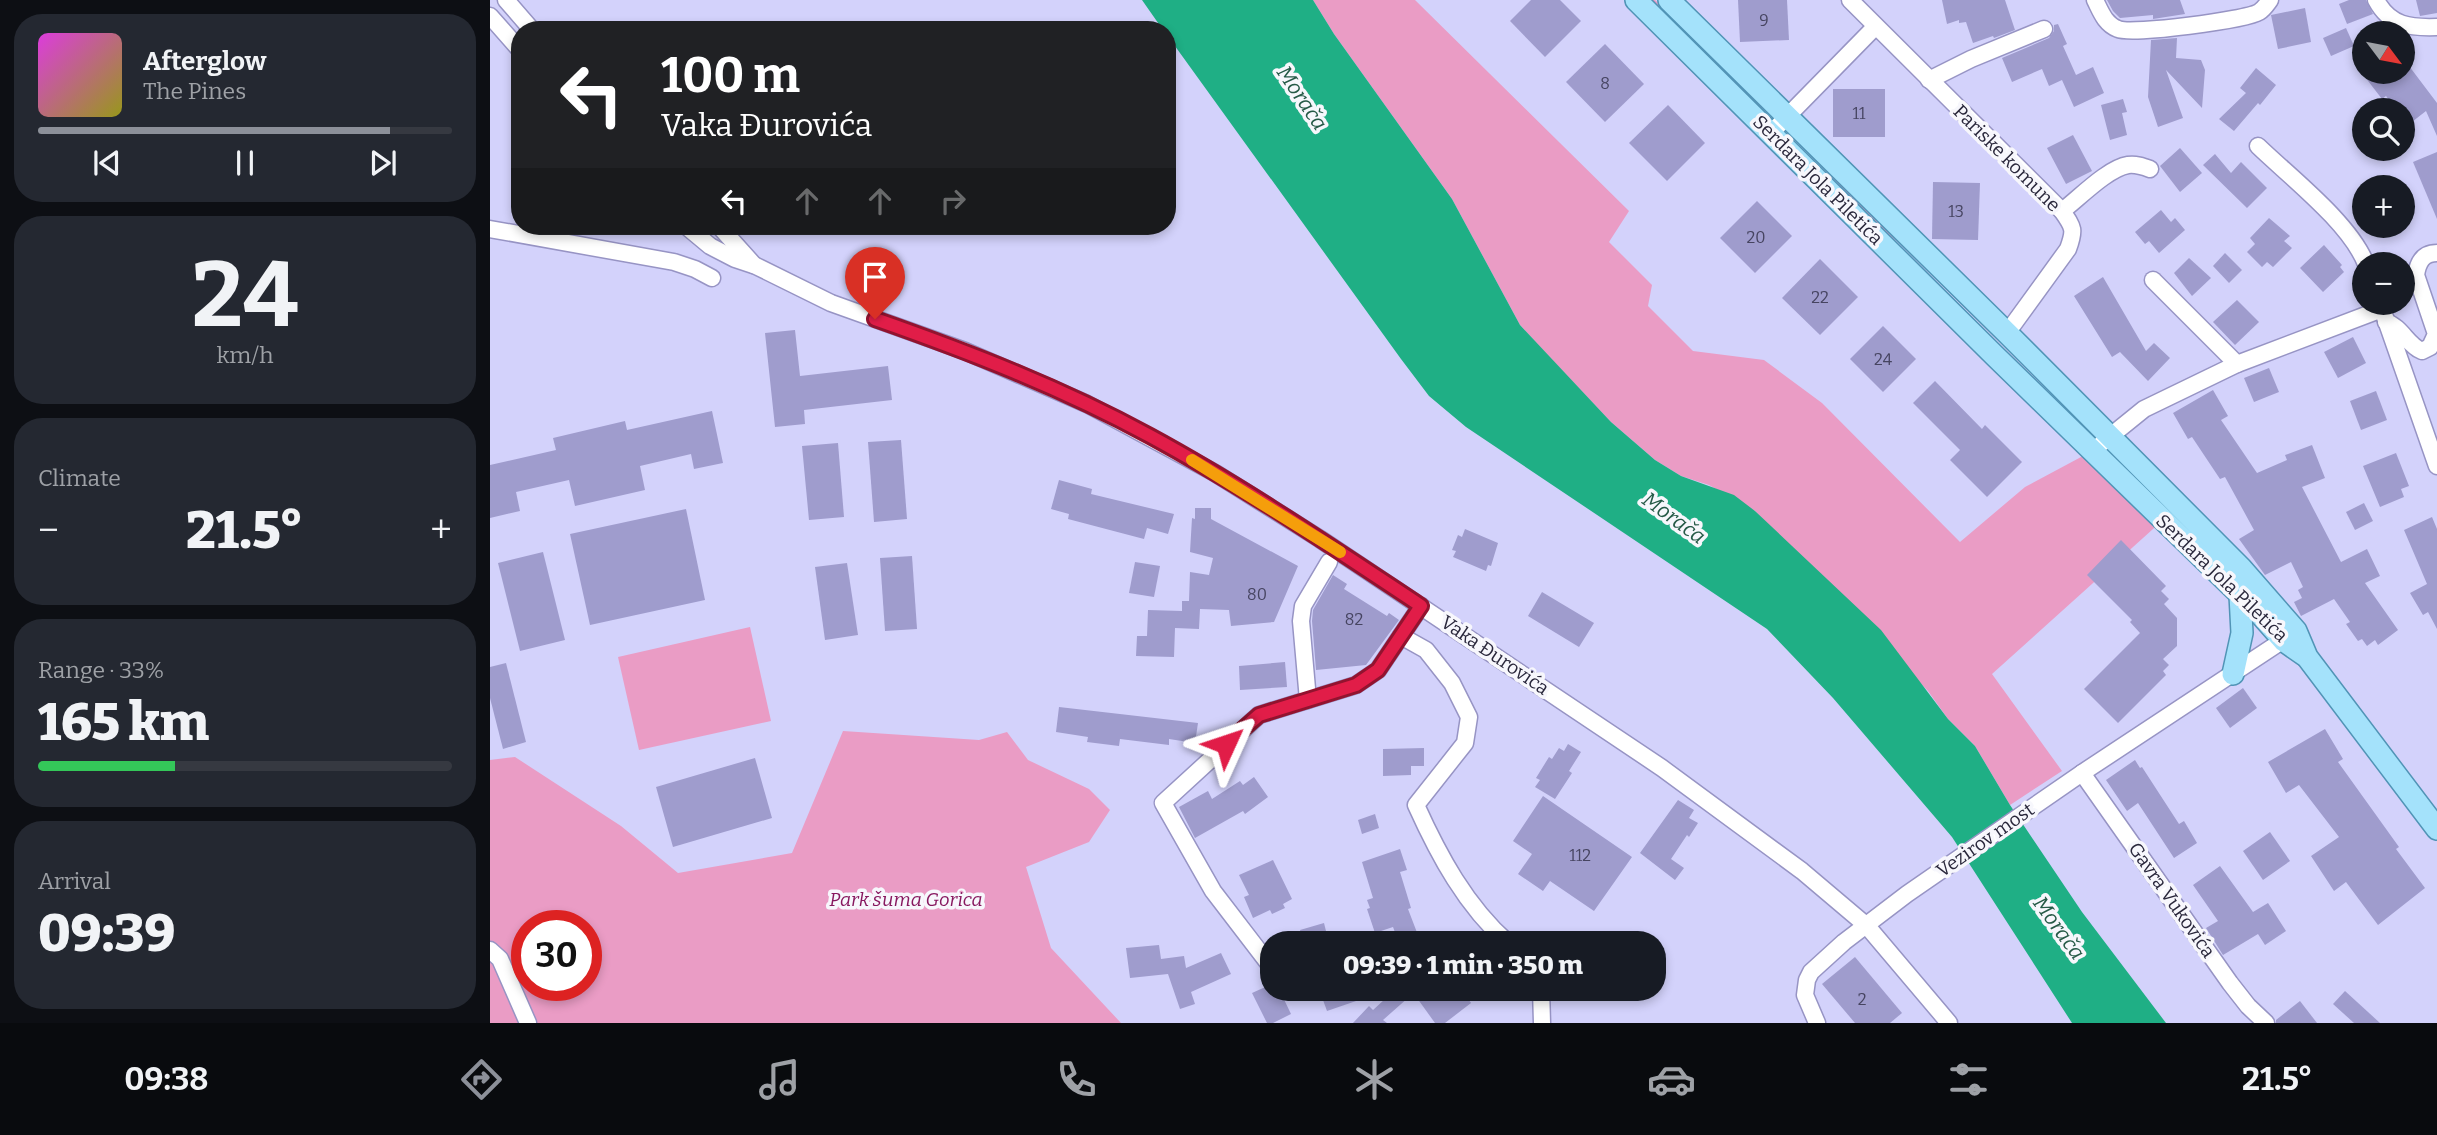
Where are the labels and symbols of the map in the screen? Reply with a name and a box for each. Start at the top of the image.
house number: 9 [1759,11,1769,30]
north arrow [2352,21,2415,84]
water label: Morača [1271,61,1333,135]
house number: 8 [1600,74,1610,93]
street label: Pariske komune [1949,100,2065,216]
house number: 11 [1853,104,1866,123]
street label: Serdara Jola Piletića [1748,110,1888,250]
house number: 13 [1948,202,1964,221]
house number: 20 [1747,228,1765,247]
pin [845,247,905,319]
house number: 22 [1811,288,1829,307]
house number: 24 [1874,350,1893,369]
water label: Morača [1637,486,1711,550]
street label: Serdara Jola Piletića [2151,509,2293,647]
house number: 80 [1247,585,1267,604]
house number: 82 [1345,610,1363,629]
street label: Vaka Đurovića [1437,610,1554,700]
position arrow [1189,707,1263,781]
street label: Vezirov most [1932,798,2039,882]
street label: Gavra Vukovića [2124,838,2221,963]
house number: 112 [1569,846,1591,865]
park label: Park šuma Gorica [829,888,983,911]
water label: Morača [2027,891,2091,965]
speed limit sign: 30 [511,910,602,1001]
house number: 2 [1858,990,1866,1009]

